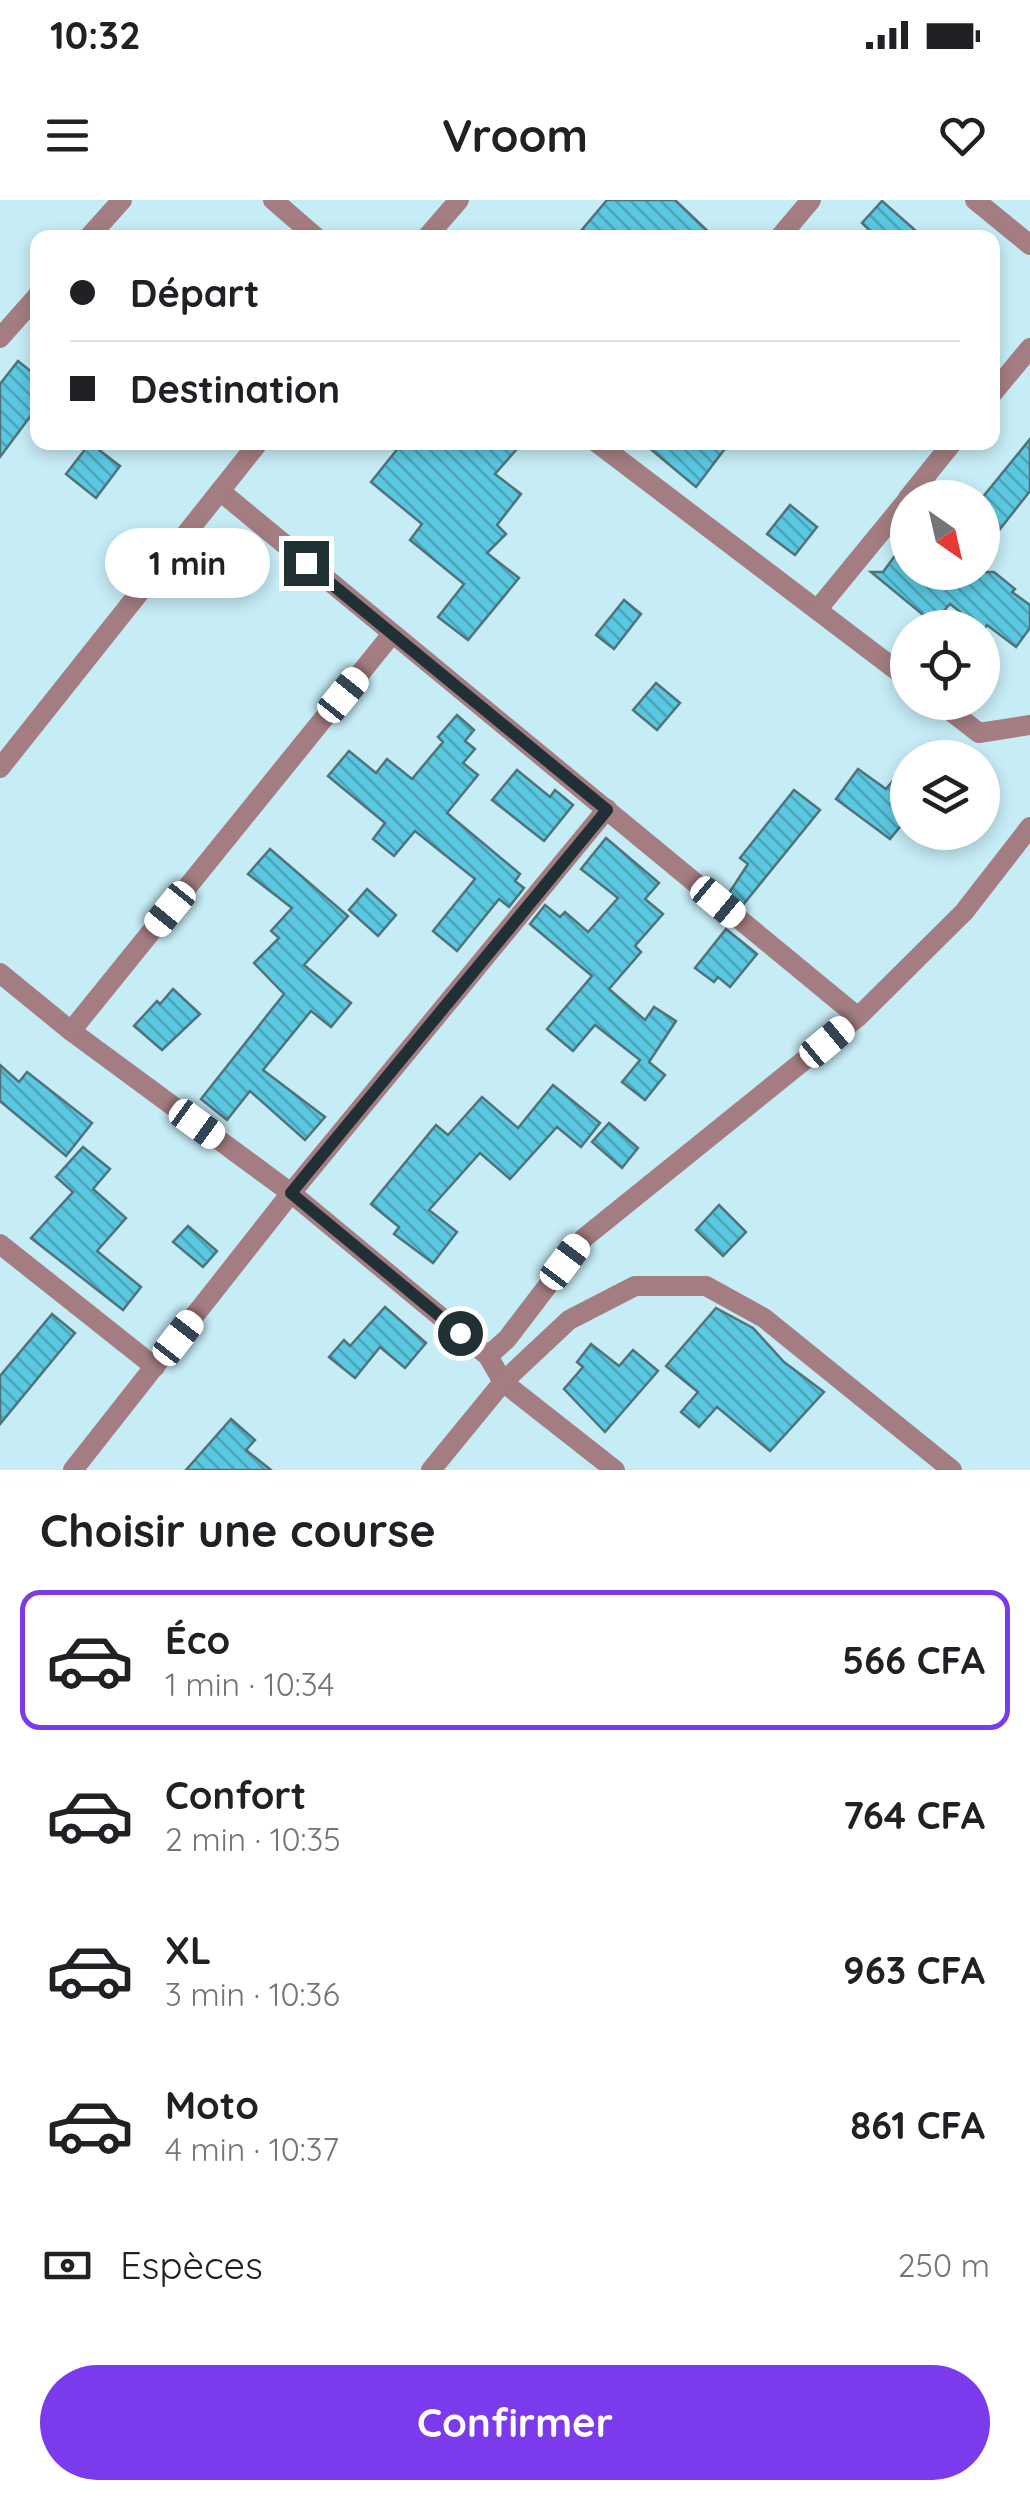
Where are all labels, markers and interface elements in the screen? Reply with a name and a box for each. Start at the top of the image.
text: 10:32 [50,11,141,59]
text: Vroom [442,107,588,163]
icon: menu [40,108,95,163]
icon: heart [935,108,990,163]
text: Départ [130,269,260,317]
text: Destination [130,365,340,413]
north arrow [890,480,1000,590]
map controls [890,480,1000,850]
callout: 1 min [106,528,271,598]
route end [284,541,329,586]
text: 1 min [149,543,226,583]
button: locate [890,610,1000,720]
car [312,662,374,728]
button: layers [890,740,1000,850]
car [685,871,751,933]
car [139,876,201,942]
car [794,1011,860,1073]
car [164,1094,230,1154]
car [535,1229,595,1295]
car [148,1305,208,1371]
route start [438,1311,483,1356]
text: Choisir une course [40,1502,436,1558]
icon: car [45,1615,135,1705]
text: Éco [165,1616,230,1664]
text: 566 CFA [842,1636,985,1684]
text: 1 min · 10:34 [165,1664,334,1704]
icon: car [45,1770,135,1860]
text: Confort [165,1771,306,1819]
text: 764 CFA [843,1791,985,1839]
text: 2 min · 10:35 [165,1819,341,1859]
icon: car [45,1925,135,2015]
text: XL [165,1926,211,1974]
text: 963 CFA [843,1946,985,1994]
text: 3 min · 10:36 [165,1974,340,2014]
icon: car [45,2080,135,2170]
text: Moto [165,2081,259,2129]
text: 861 CFA [850,2101,985,2149]
text: 4 min · 10:37 [165,2129,339,2169]
icon: cash [40,2238,95,2293]
text: Espèces [120,2241,263,2289]
text: 250 m [898,2245,990,2285]
button: Confirmer [40,2365,990,2480]

